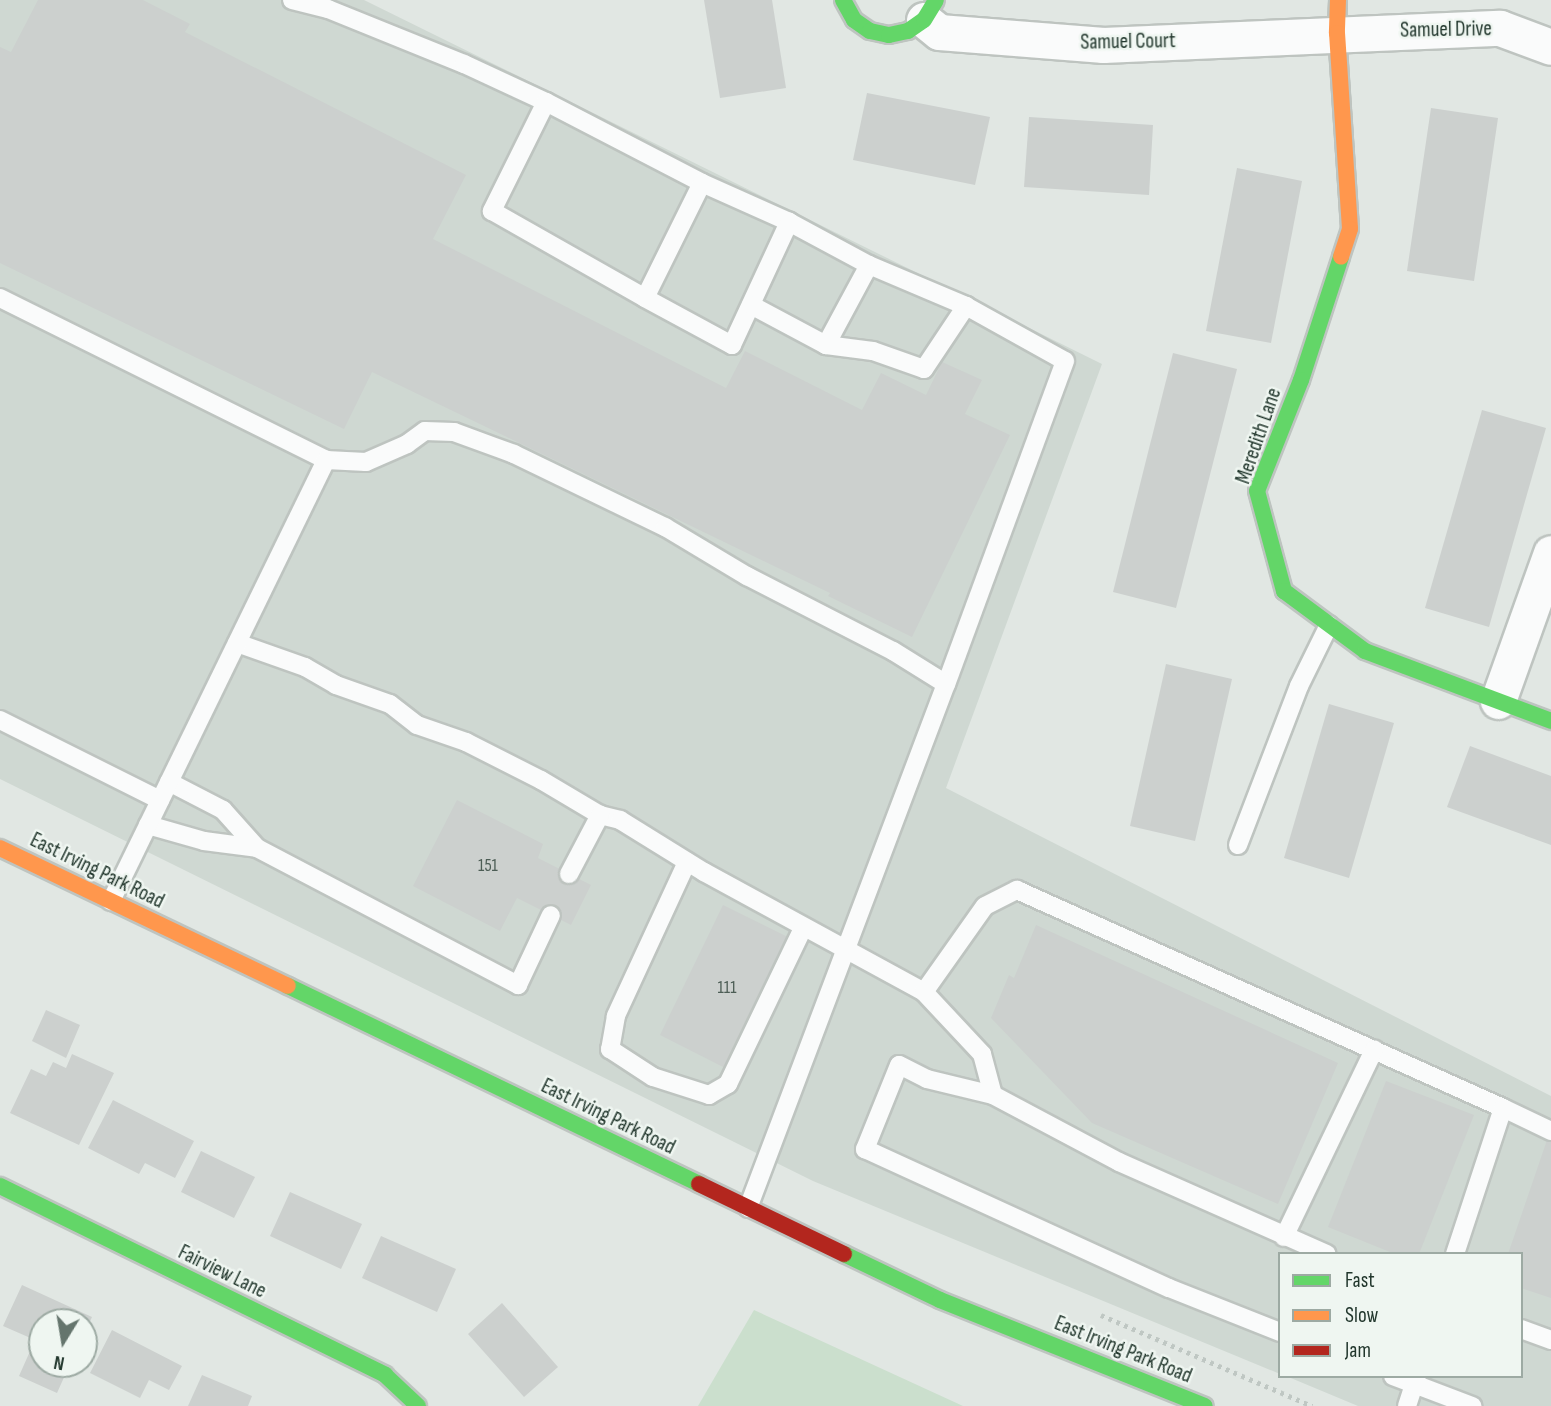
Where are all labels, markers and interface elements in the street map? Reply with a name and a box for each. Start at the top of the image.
street label: Samuel Drive [1400,17,1492,43]
street label: Samuel Court [1080,29,1176,55]
street label: Meredith Lane [1231,385,1287,487]
street label: East Irving Park Road [26,828,168,914]
house number: 151 [478,855,498,877]
house number: 111 [718,977,736,999]
street label: East Irving Park Road [537,1074,679,1160]
street label: Fairview Lane [174,1240,270,1304]
legend [1278,1252,1523,1378]
text: Fast [1345,1268,1375,1293]
text: Slow [1345,1303,1378,1328]
north arrow [28,1308,98,1378]
street label: East Irving Park Road [1051,1311,1195,1389]
text: Jam [1345,1338,1371,1363]
text: N [52,1350,66,1374]

